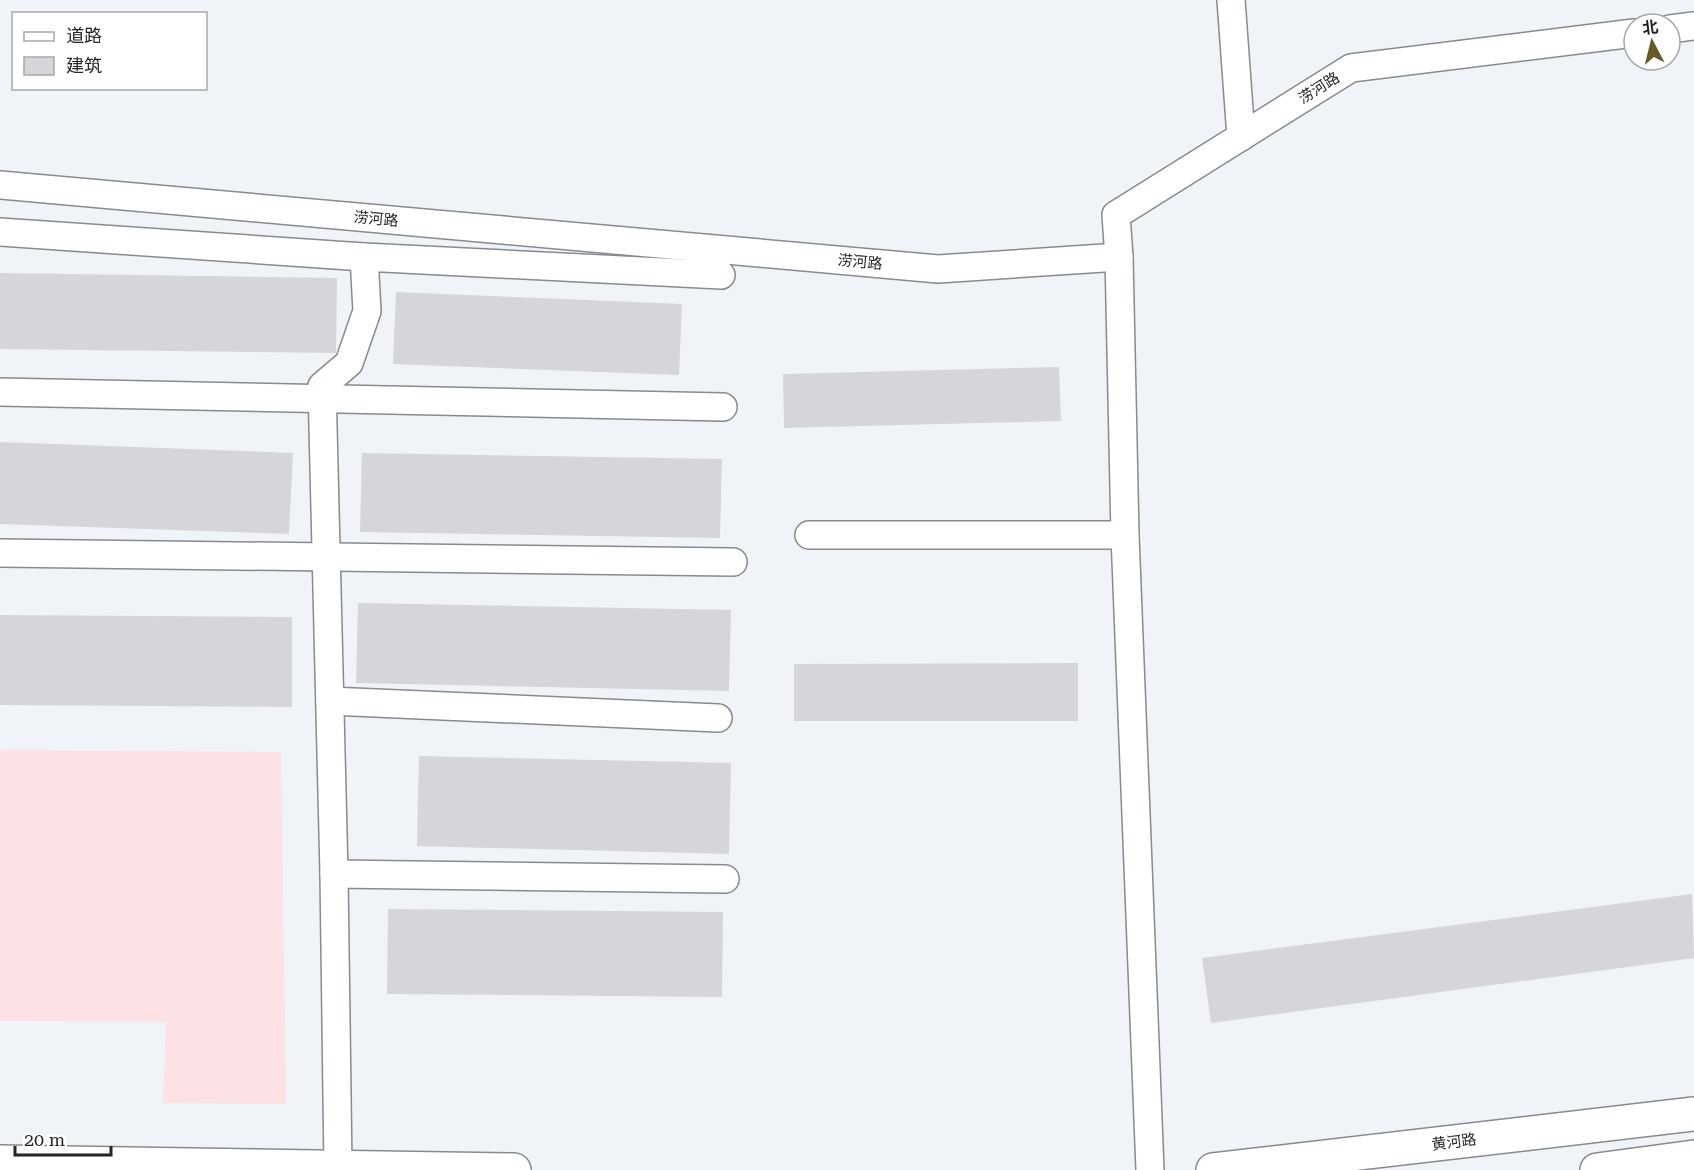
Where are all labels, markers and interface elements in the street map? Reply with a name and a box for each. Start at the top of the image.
legend [12,12,207,90]
north arrow [1622,12,1682,72]
text: 北 [1641,17,1659,38]
text: 道路 [66,25,102,46]
text: 建筑 [66,55,102,76]
street label: 涝河路 [1295,68,1343,108]
street label: 涝河路 [353,208,399,230]
street label: 涝河路 [837,251,883,273]
scale bar [15,1119,111,1157]
text: 20 m [24,1129,65,1150]
street label: 黄河路 [1431,1130,1477,1154]

